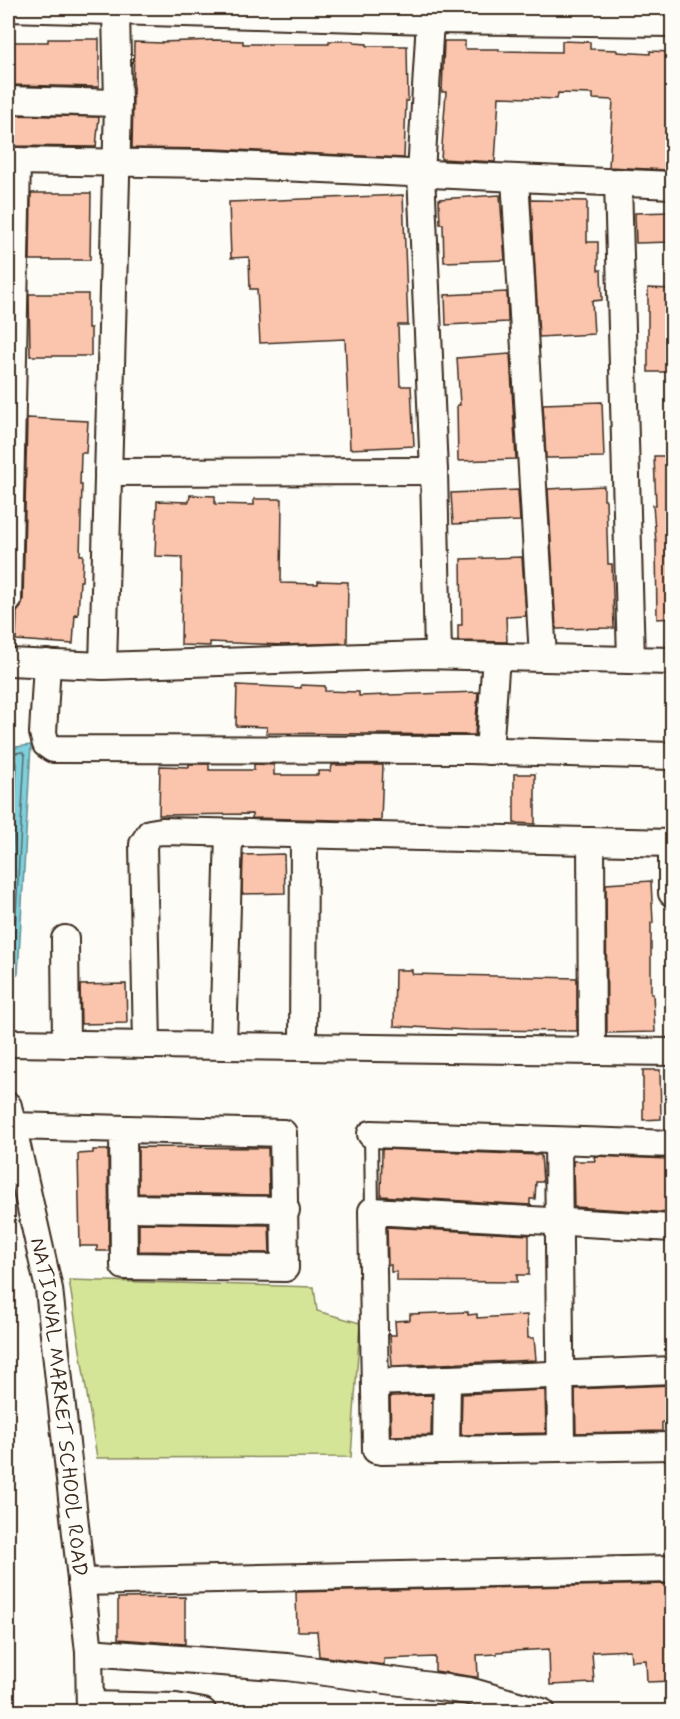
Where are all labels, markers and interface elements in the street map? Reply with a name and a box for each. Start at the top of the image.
street label: NATIONAL MARKET SCHOOL ROAD [23,1235,94,1578]

